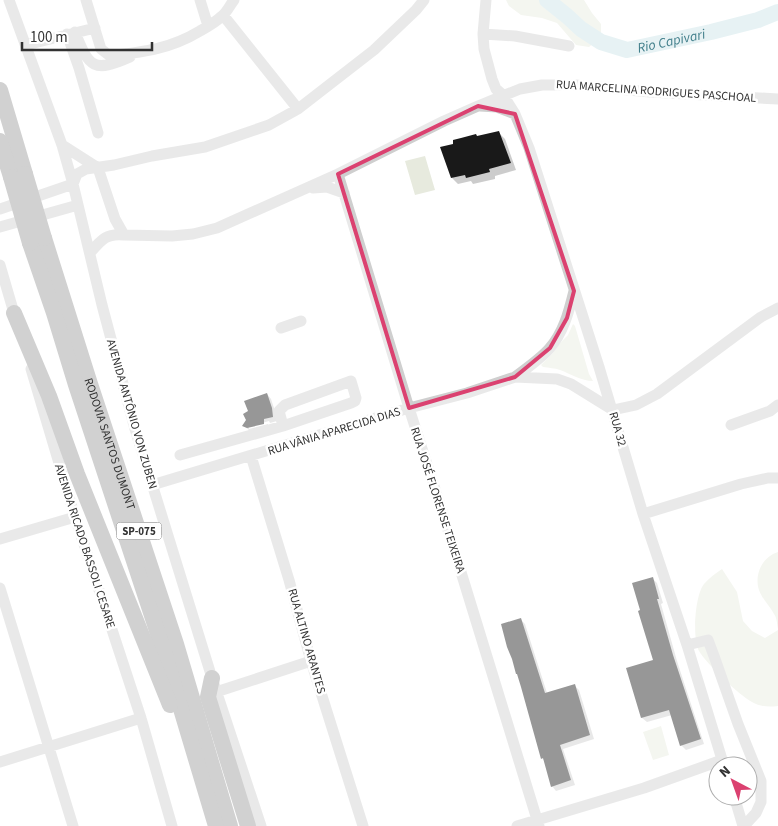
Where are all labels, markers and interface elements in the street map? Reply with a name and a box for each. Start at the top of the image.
scale bar [22,20,152,52]
water label: Rio Capivari [636,24,708,59]
text: 100 m [30,27,68,48]
street label: RUA MARCELINA RODRIGUES PASCHOAL [555,76,757,107]
street label: AVENIDA ANTÔNIO VON ZUBEN [102,337,161,491]
street label: RODOVIA SANTOS DUMONT [80,376,139,513]
street label: RUA VÂNIA APARECIDA DIAS [266,403,402,460]
street label: RUA 32 [604,410,631,448]
street label: RUA JOSÉ FLORENSE TEIXEIRA [406,425,469,576]
street label: AVENIDA RICADO BASSOLI CESARE [50,462,119,631]
road number: SP-075 [116,522,162,540]
street label: RUA ALTINO ARANTES [283,587,330,696]
north arrow [708,756,758,806]
text: N [715,761,735,783]

